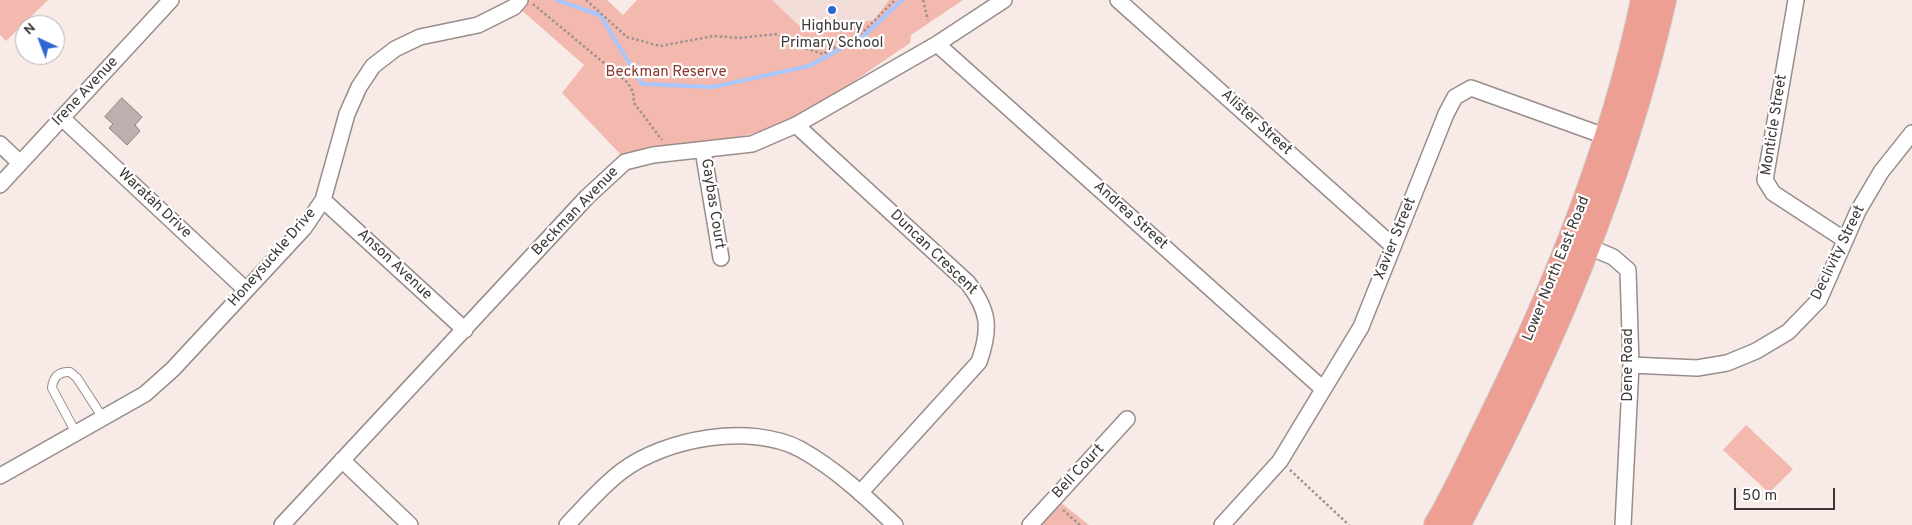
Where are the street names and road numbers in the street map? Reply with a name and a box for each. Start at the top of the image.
street label: Irene Avenue [49,54,123,130]
street label: Monticle Street [1758,73,1792,177]
street label: Alister Street [1217,86,1295,160]
street label: Gaybas Court [696,157,728,251]
street label: Beckman Avenue [529,164,623,260]
street label: Waratah Drive [113,165,195,243]
street label: Andrea Street [1089,178,1171,254]
street label: Lower North East Road [1520,194,1594,344]
street label: Xavier Street [1371,195,1421,283]
street label: Declivity Street [1808,203,1870,303]
street label: Honeysuckle Drive [225,205,321,311]
street label: Duncan Crescent [886,207,980,299]
street label: Anson Avenue [353,226,435,304]
street label: Dene Road [1620,328,1638,402]
street label: Bell Court [1049,441,1109,503]

